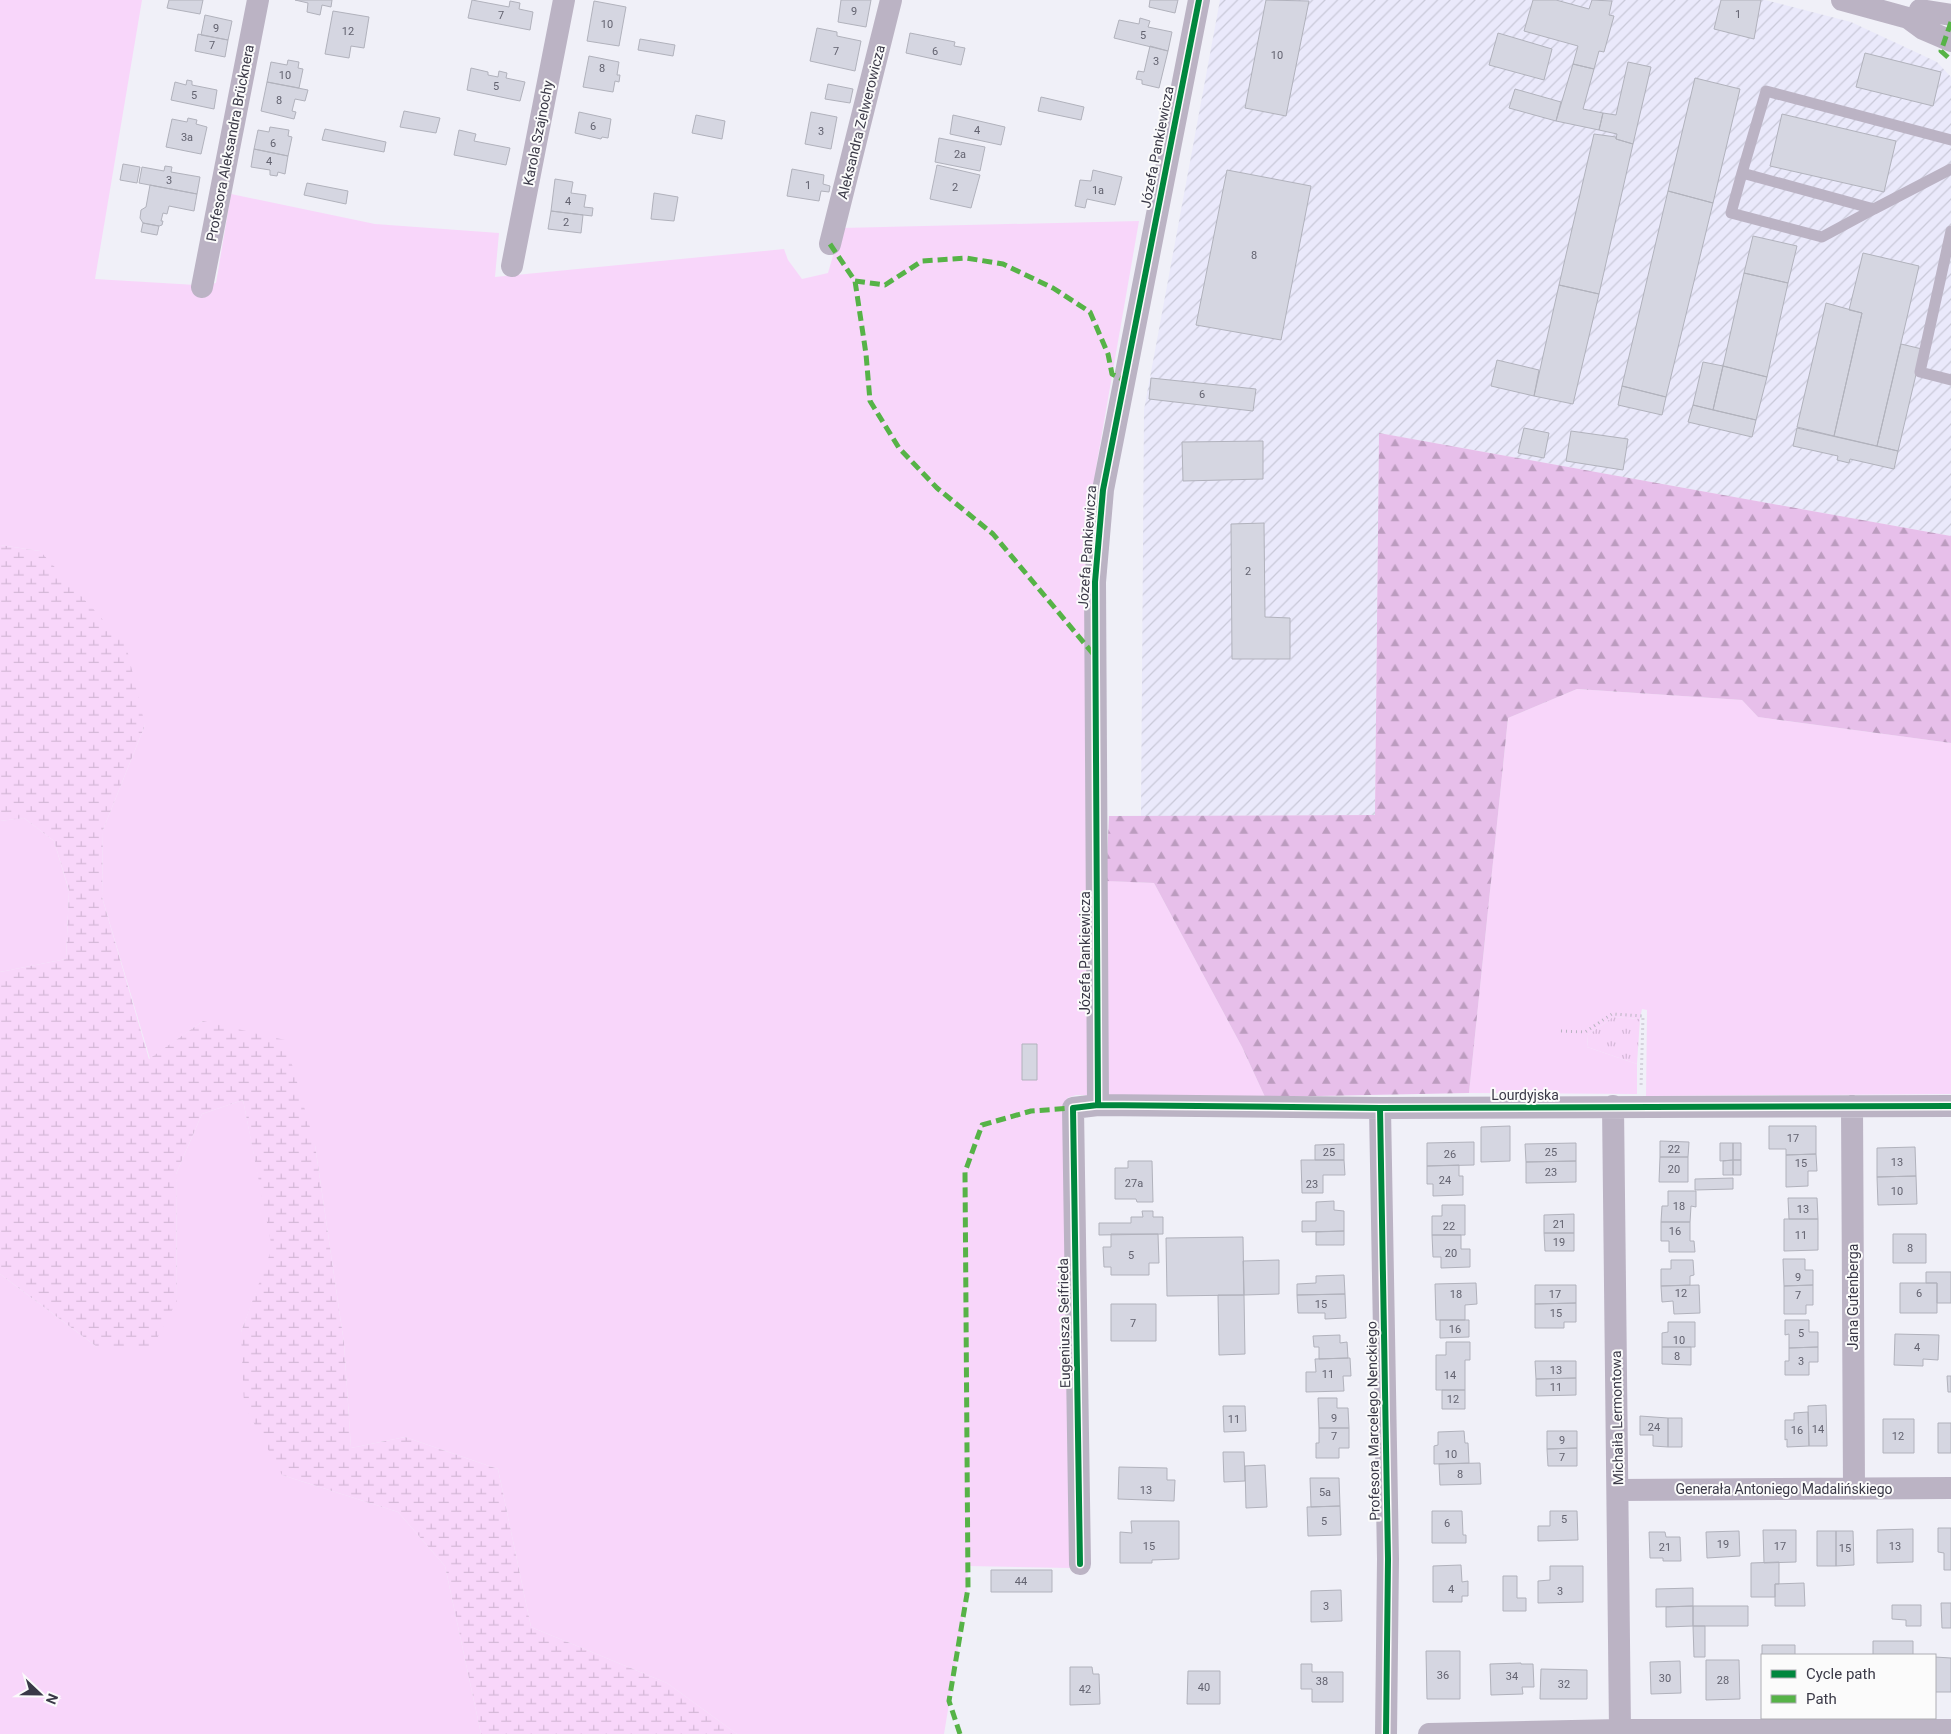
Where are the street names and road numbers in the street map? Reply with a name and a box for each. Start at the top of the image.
street label: Profesora Aleksandra Brücknera [203,43,257,243]
street label: Aleksandra Zelwerowicza [834,43,888,201]
street label: Karola Szajnochy [520,79,556,187]
street label: Józefa Pankiewicza [1137,85,1177,209]
street label: Józefa Pankiewicza [1075,485,1099,609]
street label: Józefa Pankiewicza [1077,891,1093,1015]
street label: Lourdyjska [1491,1087,1559,1103]
street label: Jana Gutenberga [1845,1244,1861,1350]
street label: Eugeniusza Seifrieda [1055,1258,1073,1388]
street label: Profesora Marcelego Nenckiego [1363,1321,1383,1521]
street label: Michaiła Lermontowa [1608,1350,1626,1486]
street label: Generała Antoniego Madalińskiego [1675,1481,1893,1497]

